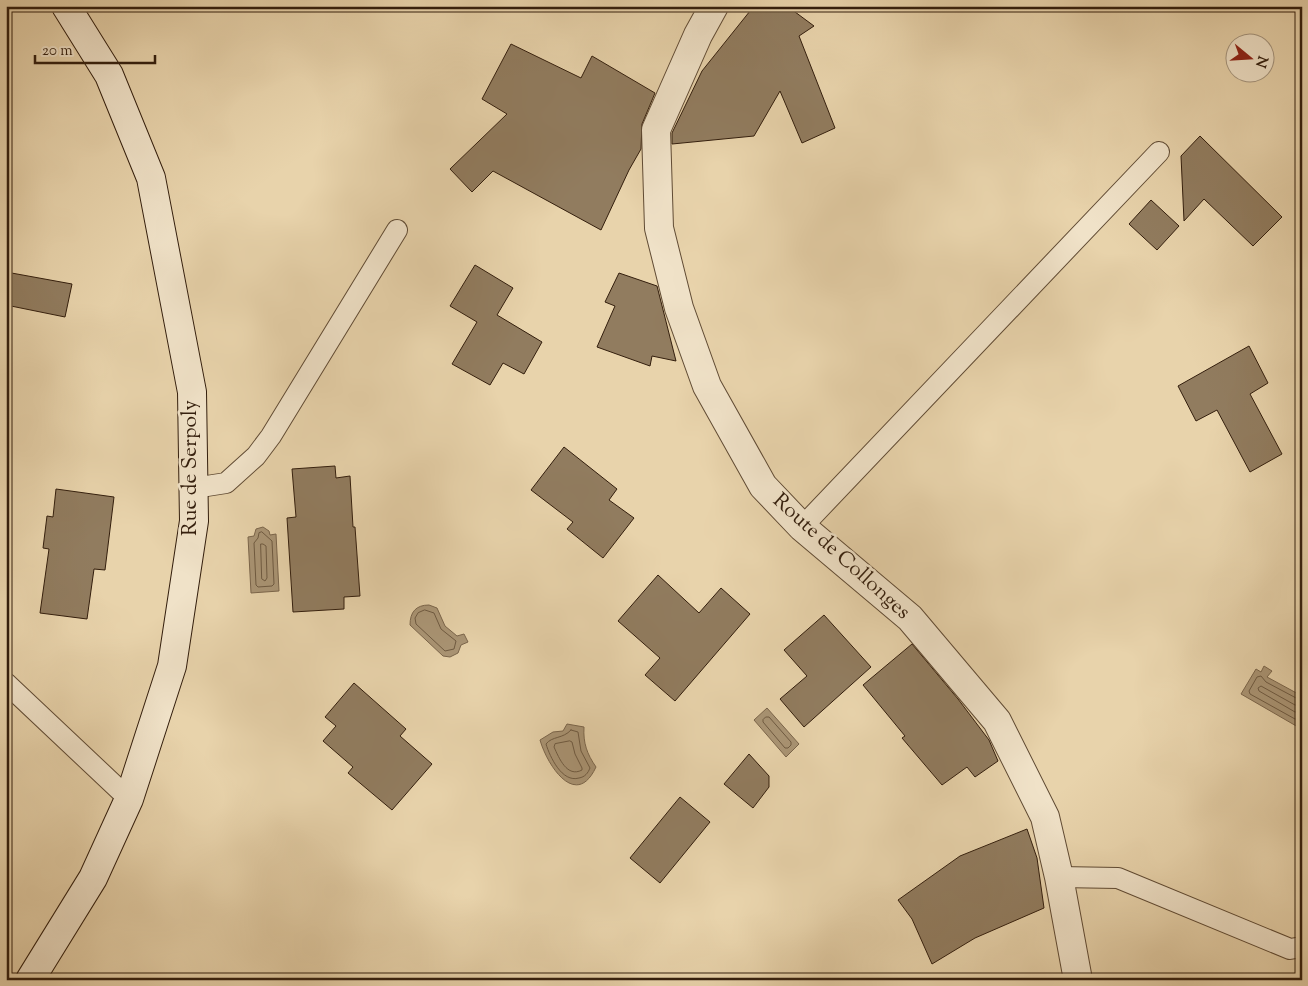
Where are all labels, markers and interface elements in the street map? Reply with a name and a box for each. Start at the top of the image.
scale bar [35,32,155,64]
north arrow [1226,32,1276,82]
text: 20 m [42,41,73,62]
text: N [1249,53,1272,70]
street label: Rue de Serpoly [176,399,206,536]
street label: Route de Collonges [765,487,917,627]

